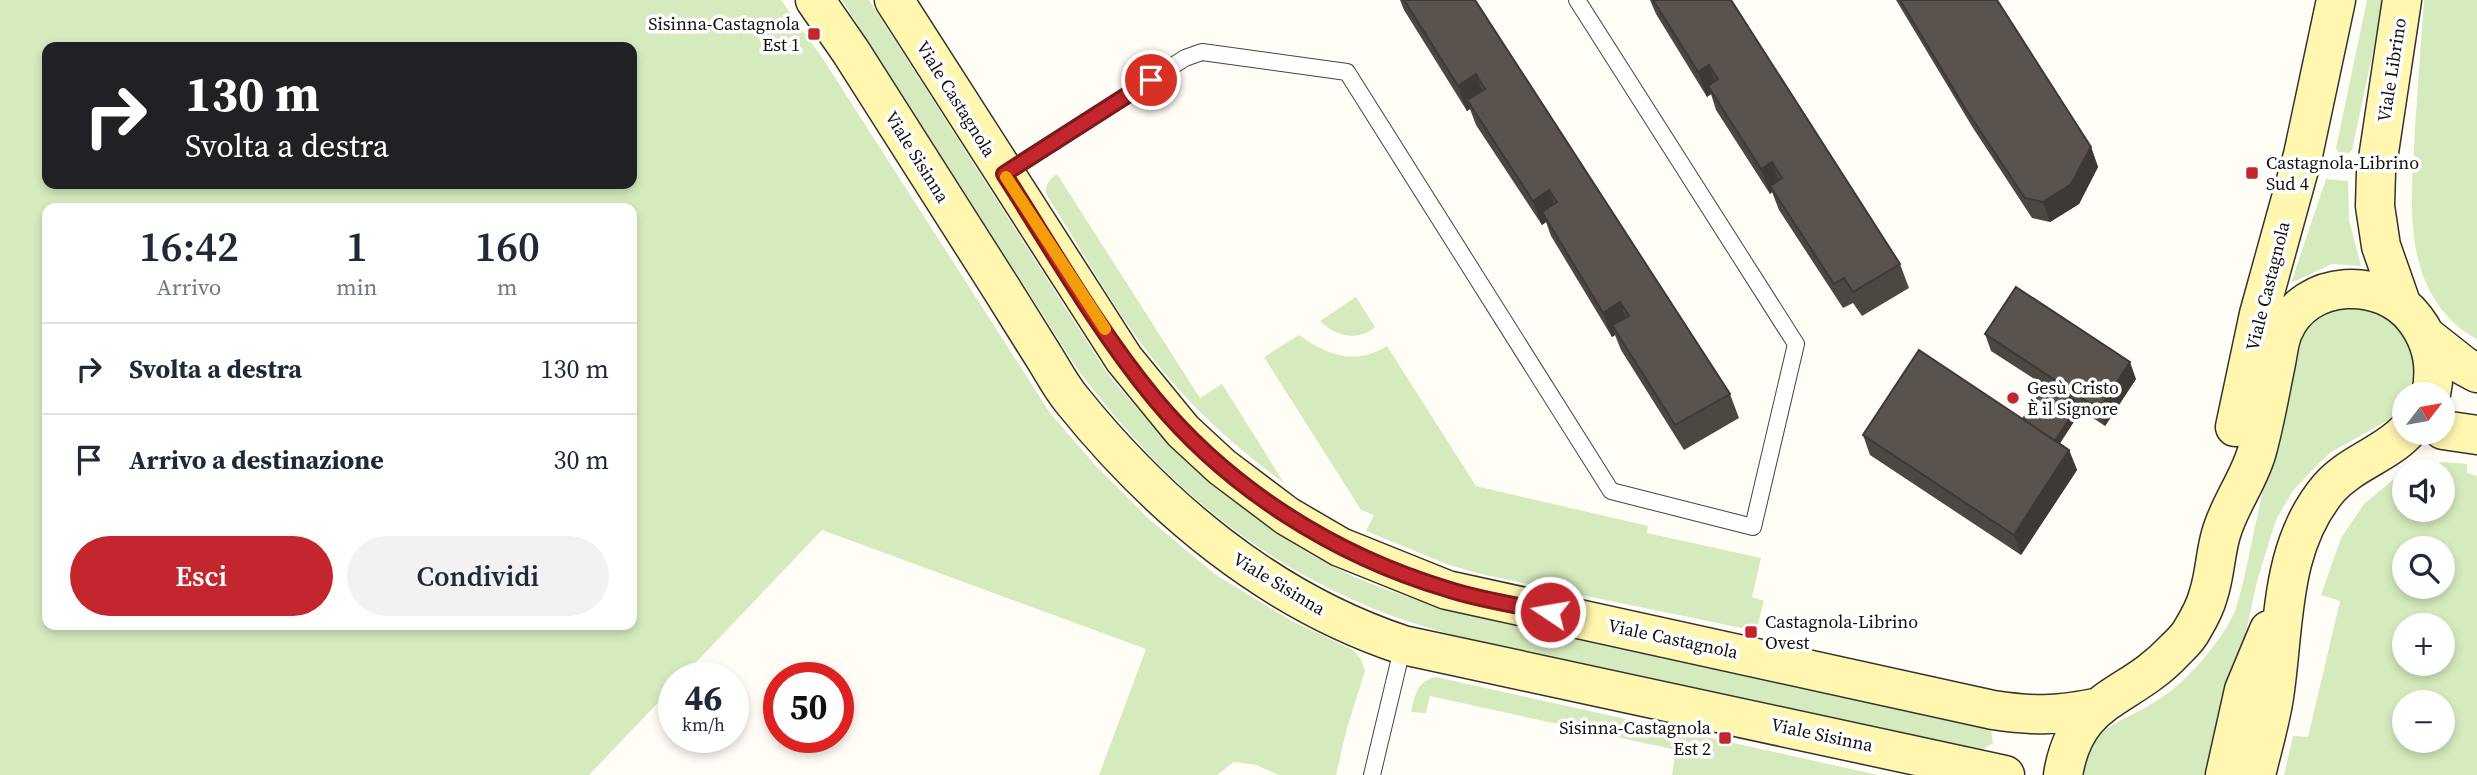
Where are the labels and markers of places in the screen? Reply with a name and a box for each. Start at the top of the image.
place label: Sisinna-Castagnola Est 1 [648,11,801,57]
marker: Sisinna-Castagnola Est 1 [806,26,822,42]
pin [1121,50,1181,110]
place label: Castagnola-Librino Sud 4 [2266,150,2419,196]
marker: Castagnola-Librino Sud 4 [2244,165,2260,181]
place label: Gesù Cristo È il Signore [2027,375,2119,421]
marker: Gesù Cristo È il Signore [2005,390,2021,406]
place label: Castagnola-Librino Ovest [1765,609,1918,655]
marker: Castagnola-Librino Ovest [1743,624,1759,640]
place label: Sisinna-Castagnola Est 2 [1559,715,1712,761]
marker: Sisinna-Castagnola Est 2 [1717,730,1733,746]

